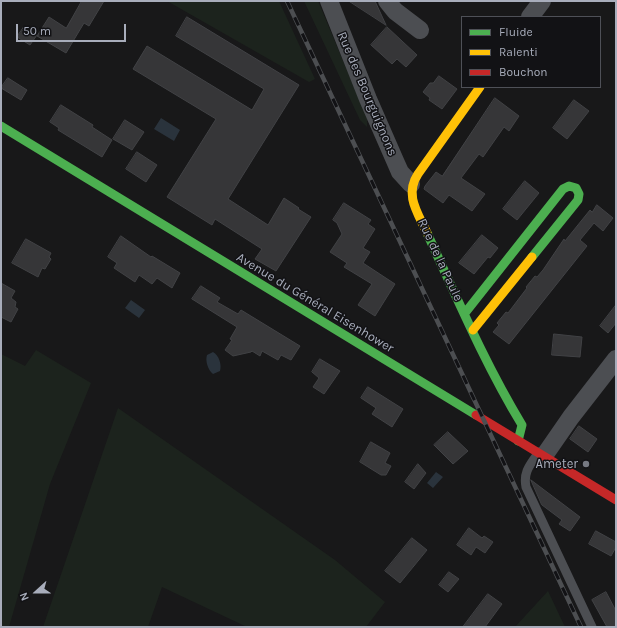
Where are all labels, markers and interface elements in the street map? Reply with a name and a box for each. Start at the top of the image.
scale bar [18,16,128,42]
legend [461,16,601,88]
text: 50 m [23,24,51,38]
text: Fluide [499,25,533,39]
street label: Rue des Bourguignons [334,30,400,158]
text: Ralenti [499,45,538,59]
text: Bouchon [499,65,548,79]
street label: Rue de la Paule [414,216,466,304]
street label: Avenue du Général Eisenhower [233,250,397,356]
place label: Ameter [535,456,578,472]
marker: Ameter [581,459,591,469]
north arrow [16,572,56,612]
text: N [17,590,32,602]

